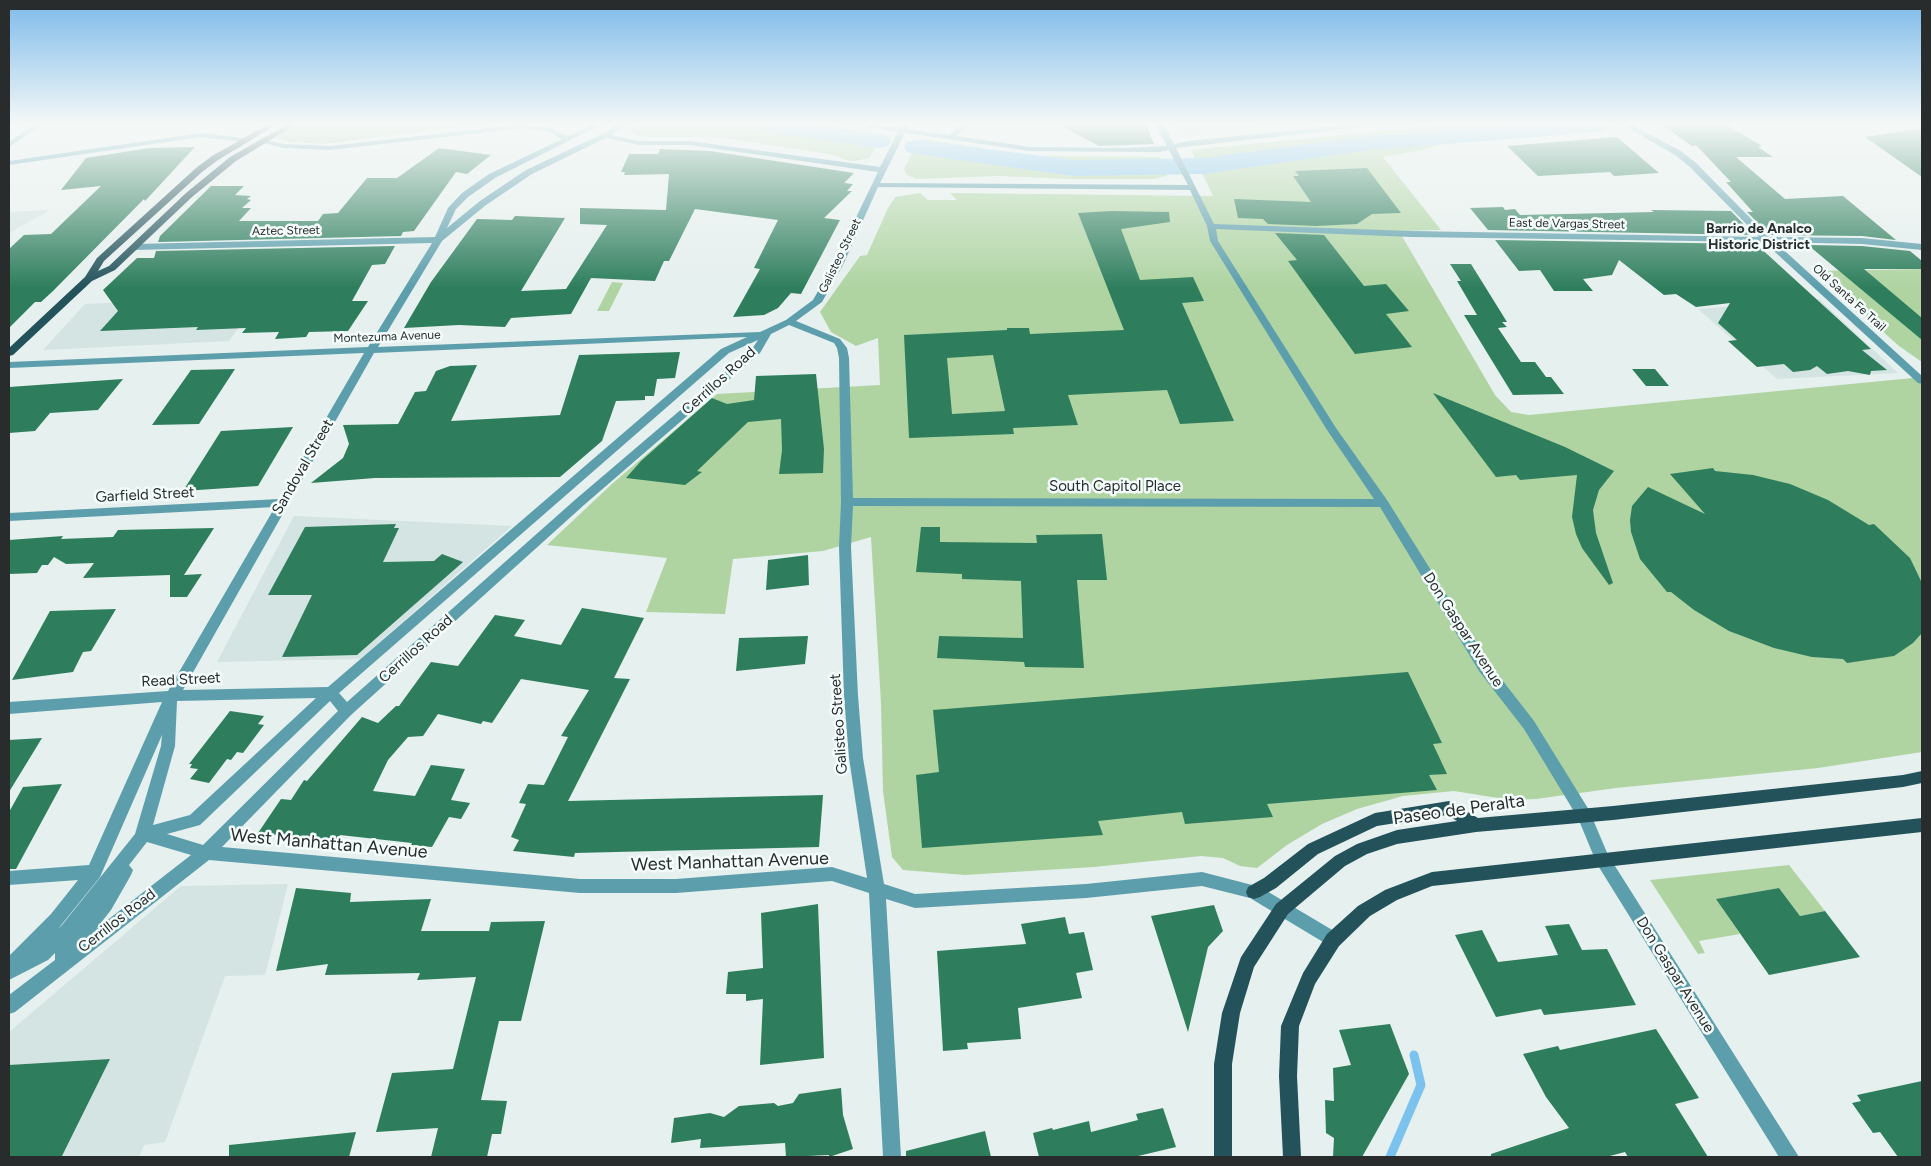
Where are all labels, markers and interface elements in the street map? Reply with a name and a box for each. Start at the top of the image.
street label: East de Vargas Street [1509,216,1625,232]
street label: Galisteo Street [816,217,864,295]
district label: Barrio de Analco Historic District [1706,221,1812,253]
street label: Aztec Street [252,223,320,239]
street label: Old Santa Fe Trail [1809,261,1889,335]
street label: Montezuma Avenue [333,328,441,346]
street label: Cerrillos Road [678,343,760,419]
street label: Sandoval Street [269,416,337,518]
street label: South Capitol Place [1049,478,1181,496]
street label: Garfield Street [95,483,195,507]
street label: Don Gaspar Avenue [1419,569,1507,691]
street label: Cerrillos Road [375,611,457,687]
street label: Read Street [141,669,221,691]
street label: Galisteo Street [826,673,852,775]
street label: Paseo de Peralta [1392,790,1526,830]
street label: West Manhattan Avenue [230,825,428,863]
street label: West Manhattan Avenue [631,848,829,876]
street label: Cerrillos Road [75,885,159,957]
street label: Don Gaspar Avenue [1632,914,1718,1036]

